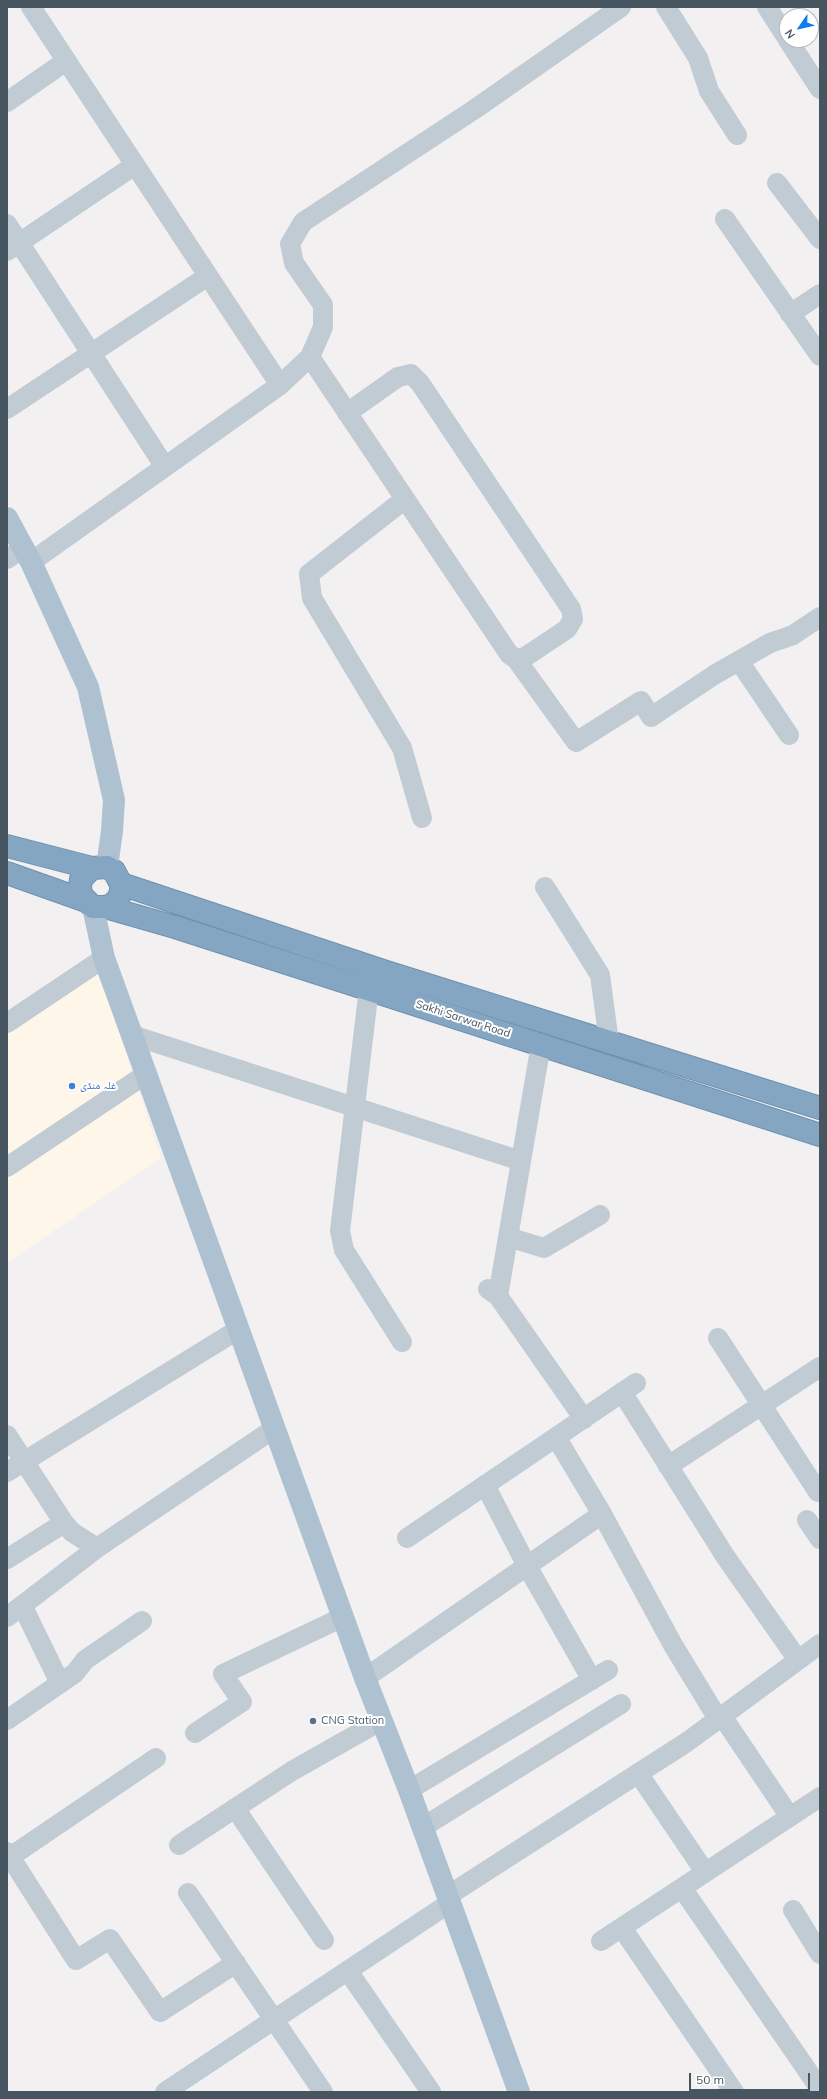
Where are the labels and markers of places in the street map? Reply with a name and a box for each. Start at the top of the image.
place label: غلہ منڈی [80,1079,116,1093]
marker: غلہ منڈی [67,1081,77,1091]
place label: CNG Station [321,1714,384,1728]
marker: CNG Station [308,1716,318,1726]

